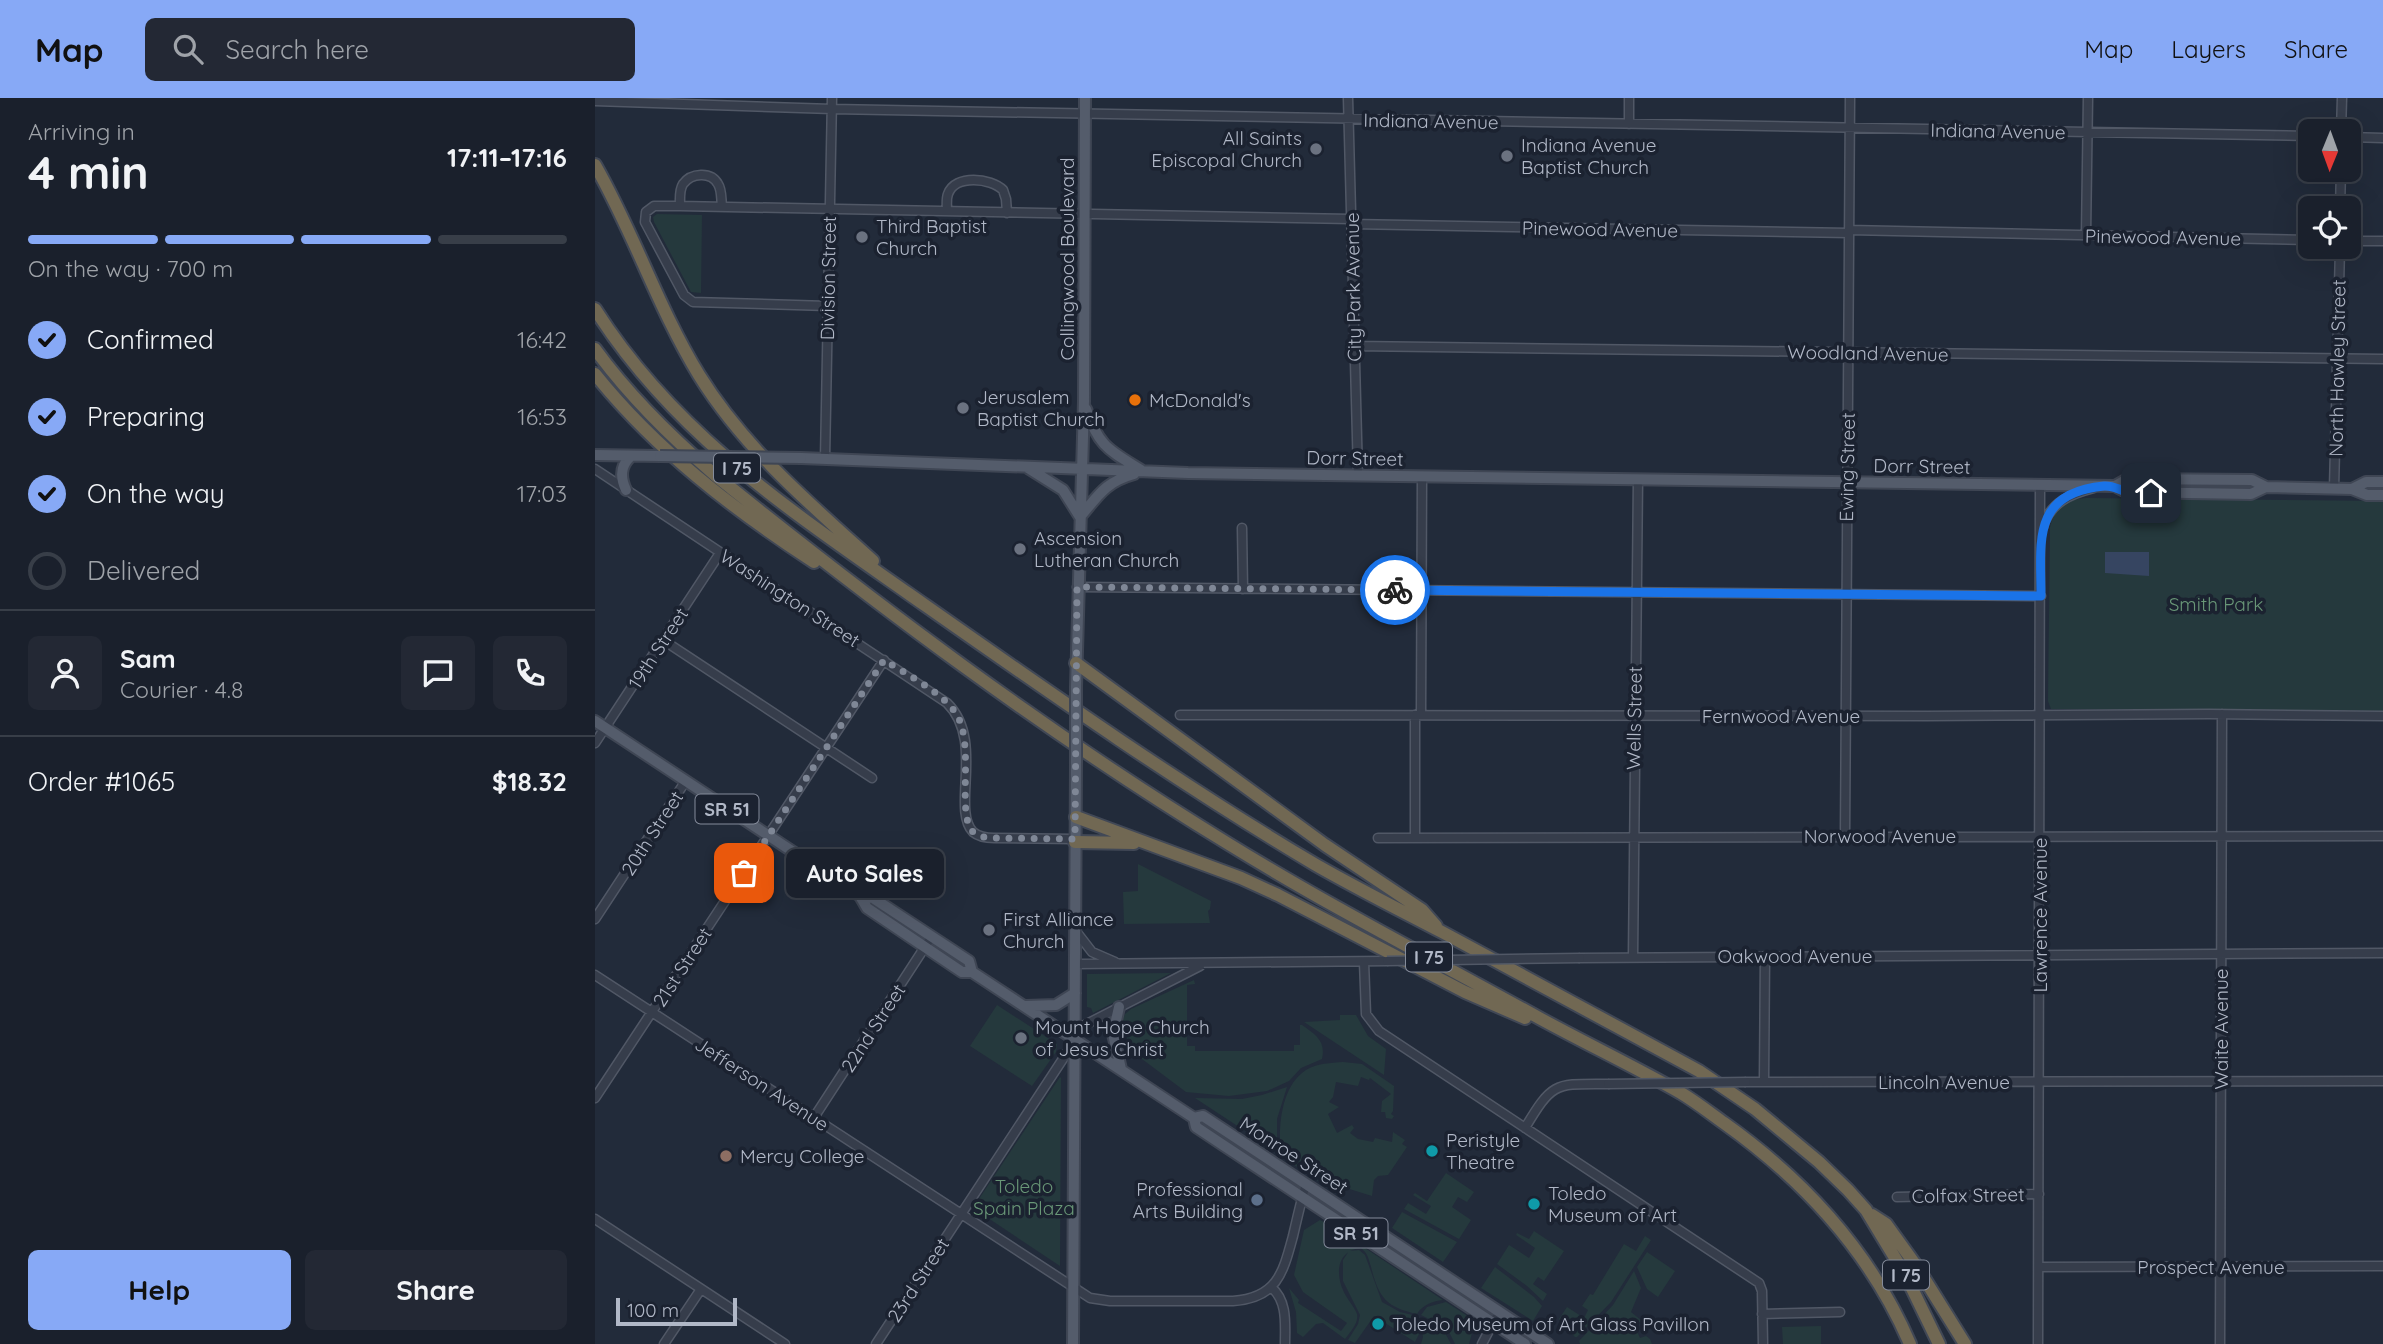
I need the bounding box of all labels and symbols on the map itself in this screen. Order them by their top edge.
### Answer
street label: Indiana Avenue [1363,108,1499,134]
street label: Indiana Avenue [1930,118,2066,144]
north arrow [2298,119,2361,182]
place label: All Saints Episcopal Church [1151,126,1302,172]
place label: Indiana Avenue Baptist Church [1521,133,1657,179]
marker: All Saints Episcopal Church [1308,141,1324,157]
marker: Indiana Avenue Baptist Church [1499,148,1515,164]
street label: Collingwood Boulevard [1055,158,1079,360]
street label: City Park Avenue [1340,212,1366,362]
place label: Third Baptist Church [876,214,987,260]
street label: Division Street [815,216,841,340]
street label: Pinewood Avenue [1522,216,1678,242]
street label: Pinewood Avenue [2085,224,2241,250]
marker: Third Baptist Church [854,229,870,245]
street label: North Hawley Street [2323,279,2351,457]
street label: Woodland Avenue [1787,340,1949,366]
place label: Jerusalem Baptist Church [977,385,1105,431]
place label: McDonald's [1149,388,1251,412]
marker: McDonald's [1127,392,1143,408]
marker: Jerusalem Baptist Church [955,400,971,416]
street label: Ewing Street [1834,412,1860,522]
street label: Dorr Street [1306,445,1404,471]
street label: Dorr Street [1873,453,1971,479]
road number: I 75 [714,454,760,482]
pin [2121,463,2181,523]
place label: Ascension Lutheran Church [1034,526,1179,572]
marker: Ascension Lutheran Church [1012,541,1028,557]
street label: Washington Street [715,544,865,652]
courier [1360,555,1430,625]
park label: Smith Park [2169,592,2263,616]
street label: 19th Street [623,603,693,693]
street label: Wells Street [1621,666,1647,770]
street label: Fernwood Avenue [1702,704,1860,728]
street label: 20th Street [616,786,688,880]
road number: SR 51 [695,794,759,824]
street label: Norwood Avenue [1804,824,1956,848]
street label: Lawrence Avenue [2028,837,2052,993]
pin [714,843,774,903]
callout: Auto Sales [786,848,943,898]
place label: First Alliance Church [1003,907,1114,953]
marker: First Alliance Church [981,922,997,938]
street label: 21st Street [647,923,717,1011]
road number: I 75 [1406,942,1452,972]
street label: Oakwood Avenue [1717,944,1873,968]
street label: Waite Avenue [2209,968,2233,1090]
street label: 22nd Street [836,979,910,1077]
place label: Mount Hope Church of Jesus Christ [1035,1015,1210,1061]
marker: Mount Hope Church of Jesus Christ [1013,1030,1029,1046]
street label: Jefferson Avenue [691,1032,833,1136]
street label: Lincoln Avenue [1878,1070,2010,1094]
street label: Monroe Street [1235,1111,1353,1199]
place label: Peristyle Theatre [1446,1128,1520,1174]
marker: Peristyle Theatre [1424,1143,1440,1159]
place label: Mercy College [740,1144,864,1168]
marker: Mercy College [718,1148,734,1164]
park label: Toledo Spain Plaza [973,1174,1075,1220]
place label: Professional Arts Building [1133,1177,1243,1223]
place label: Toledo Museum of Art [1548,1181,1677,1227]
street label: Colfax Street [1911,1182,2025,1208]
marker: Professional Arts Building [1249,1192,1265,1208]
marker: Toledo Museum of Art [1526,1196,1542,1212]
road number: SR 51 [1325,1218,1387,1248]
street label: 23rd Street [882,1233,954,1327]
street label: Prospect Avenue [2137,1255,2285,1279]
road number: I 75 [1883,1260,1929,1290]
scale bar [616,1295,737,1327]
place label: Toledo Museum of Art Glass Pavillon [1392,1312,1710,1336]
marker: Toledo Museum of Art Glass Pavillon [1370,1316,1386,1332]

